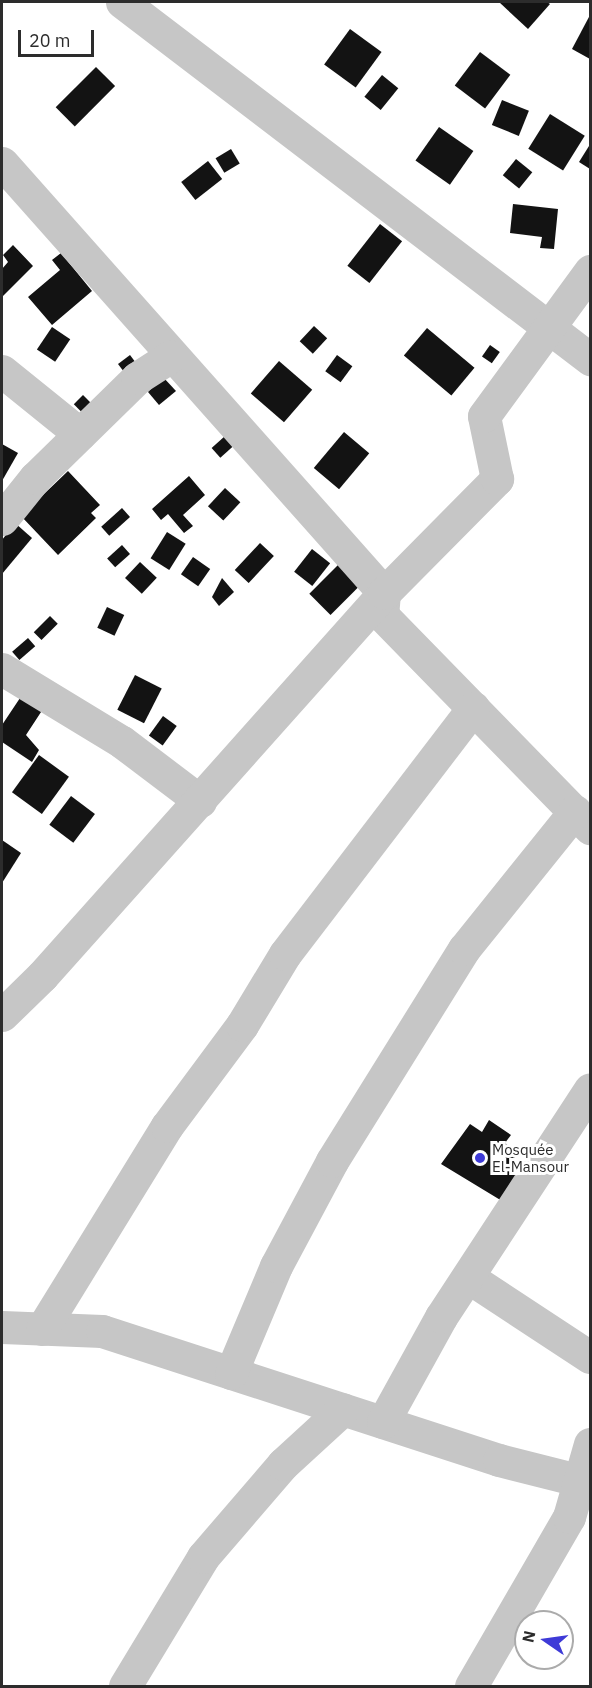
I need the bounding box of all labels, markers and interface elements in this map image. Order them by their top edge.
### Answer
scale bar [21,18,98,56]
text: 20 m [29,29,71,52]
place label: Mosquée El-Mansour [492,1140,569,1175]
marker: Mosquée El-Mansour [473,1151,487,1165]
north arrow [514,1610,574,1670]
text: N [517,1629,539,1644]

